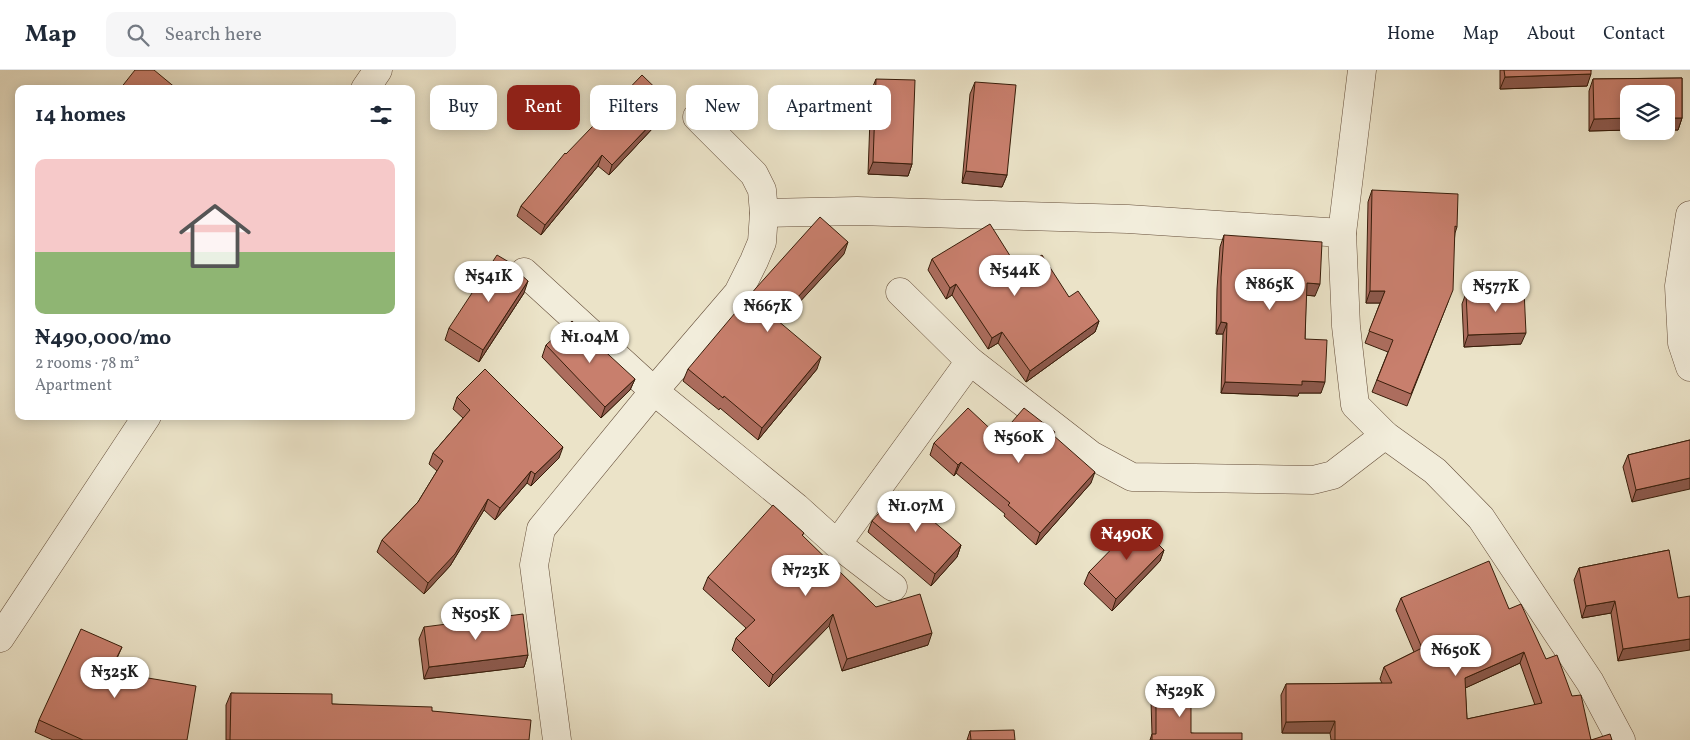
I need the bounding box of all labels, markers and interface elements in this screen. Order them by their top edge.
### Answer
search box [106,12,456,57]
text: Map [25,18,76,52]
icon: search [124,21,152,49]
text: Search here [164,22,262,48]
text: Home [1387,22,1435,47]
text: Map [1463,22,1499,47]
text: About [1527,22,1575,47]
text: Contact [1603,22,1665,47]
chip: Buy [430,85,497,130]
chip: Rent [507,85,580,130]
chip: Filters [590,85,676,130]
chip: New [686,85,758,130]
chip: Apartment [768,85,891,130]
map controls [1620,85,1675,140]
button: layers [1620,85,1675,140]
text: 14 homes [35,101,126,130]
icon: filters [367,101,395,129]
icon: home [170,191,260,281]
pin: ₦544K [980,254,1050,297]
pin: ₦541K [454,260,524,303]
text: ₦544K [990,260,1040,282]
text: ₦541K [465,266,513,288]
pin: ₦865K [1235,268,1305,311]
pin: ₦577K [1461,270,1531,313]
text: ₦865K [1246,274,1294,296]
text: ₦577K [1473,276,1519,298]
pin: ₦667K [733,290,803,333]
text: ₦667K [744,296,792,318]
pin: ₦1.04M [549,322,631,364]
text: ₦490,000/mo [35,324,171,353]
text: ₦1.04M [561,327,619,349]
text: 2 rooms · 78 m² [35,353,140,375]
text: Apartment [35,375,112,397]
pin: ₦560K [984,422,1054,464]
text: ₦560K [994,427,1044,449]
pin: ₦1.07M [875,490,957,533]
text: ₦1.07M [888,496,944,518]
pin: ₦490K [1092,518,1162,561]
text: ₦490K [1101,524,1153,546]
pin: ₦723K [771,554,841,597]
text: ₦723K [783,560,829,582]
pin: ₦505K [441,598,511,641]
text: ₦505K [452,604,500,626]
pin: ₦650K [1421,634,1491,677]
text: ₦650K [1431,640,1481,662]
pin: ₦325K [80,656,150,699]
text: ₦325K [91,662,139,684]
pin: ₦529K [1145,676,1215,718]
text: ₦529K [1156,681,1204,703]

